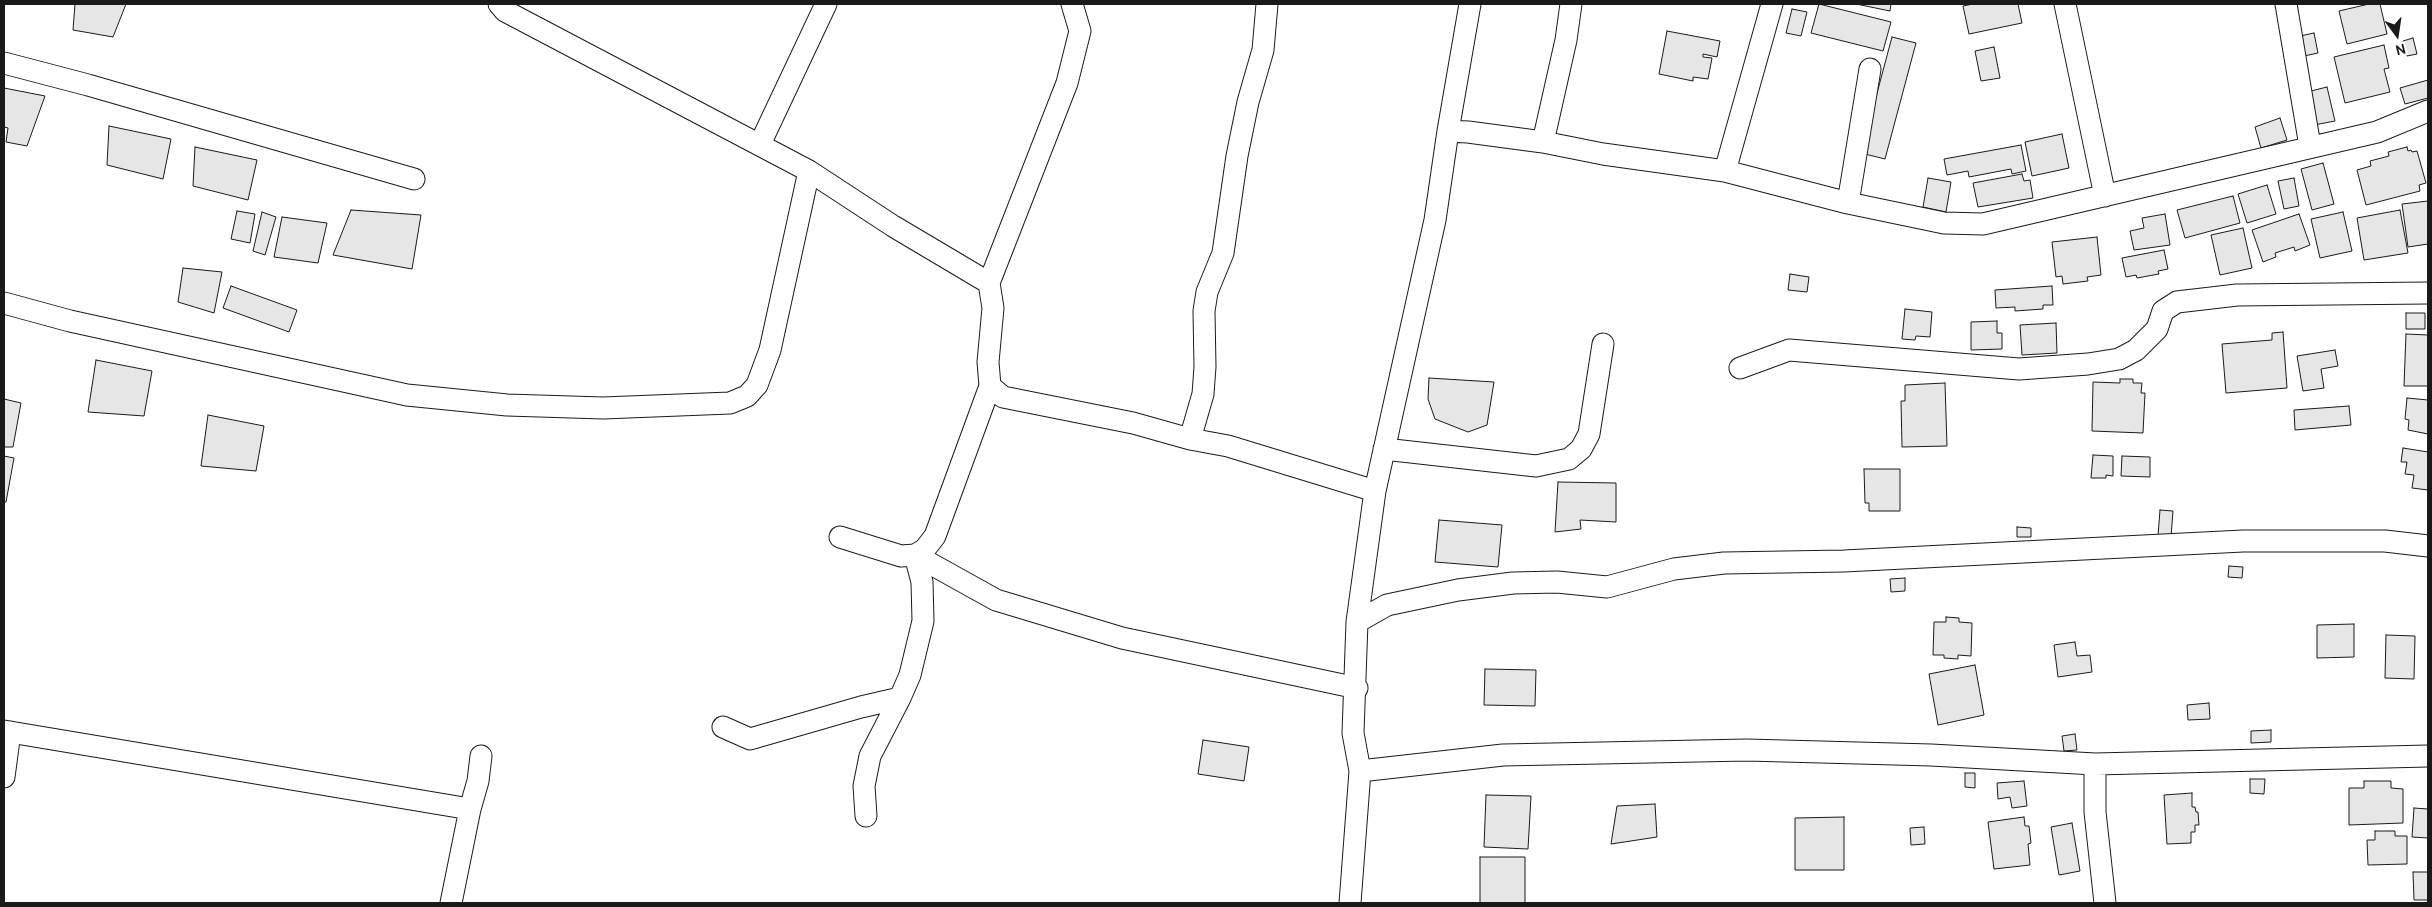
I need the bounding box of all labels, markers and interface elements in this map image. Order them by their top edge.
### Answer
north arrow [2372,10,2422,60]
text: N [2394,40,2408,59]

